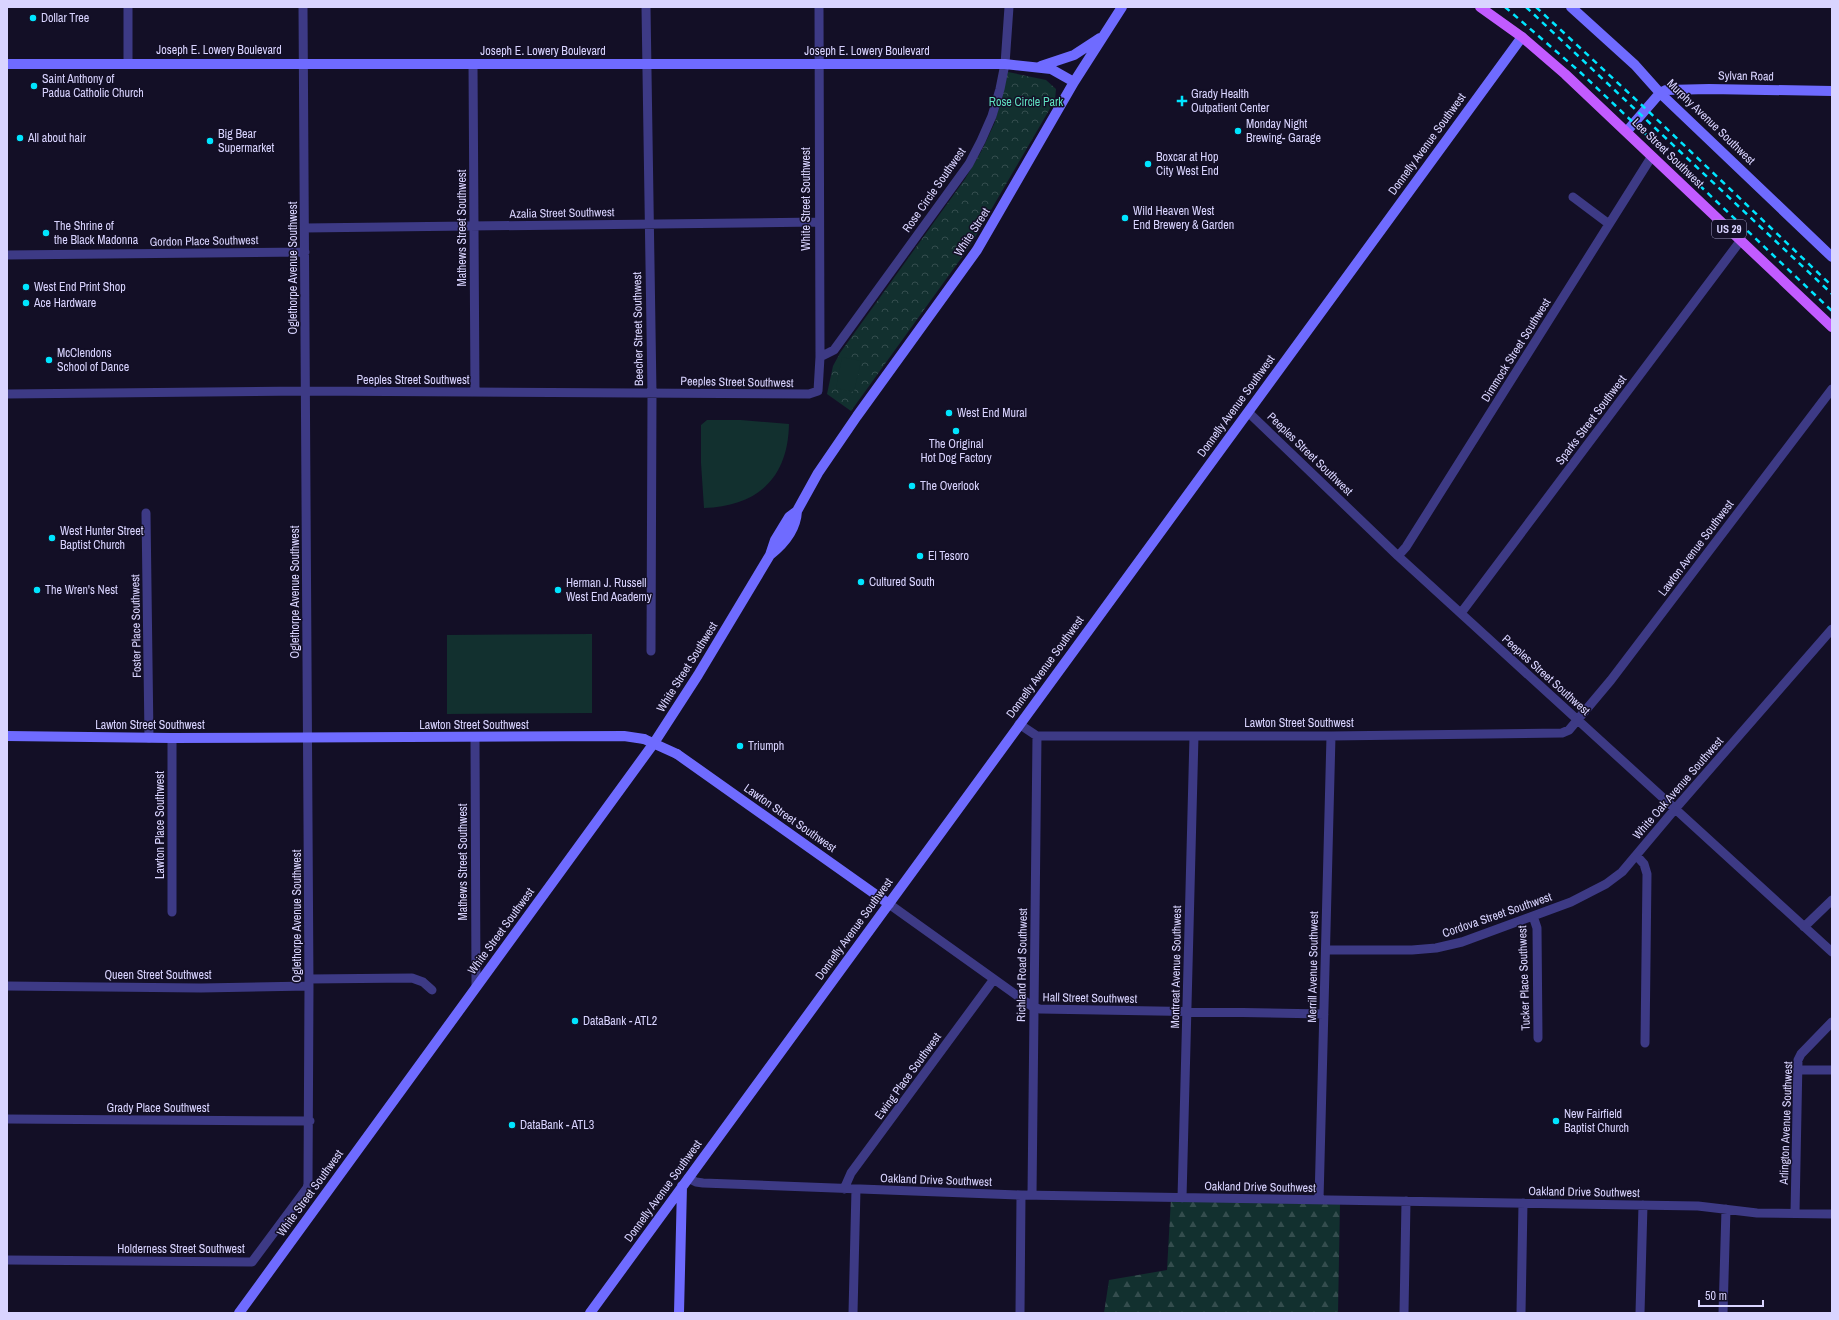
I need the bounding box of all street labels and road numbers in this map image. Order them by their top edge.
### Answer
street label: Joseph E. Lowery Boulevard [156,42,282,58]
street label: Joseph E. Lowery Boulevard [480,43,606,59]
street label: Joseph E. Lowery Boulevard [804,43,930,59]
street label: Sylvan Road [1718,68,1774,84]
street label: Murphy Avenue Southwest [1663,76,1759,169]
street label: Donnelly Avenue Southwest [1385,90,1470,198]
street label: Lee Street Southwest [1629,115,1708,192]
street label: Rose Circle Southwest [899,144,969,236]
street label: White Street Southwest [798,147,814,251]
street label: Mathews Street Southwest [454,169,470,287]
street label: Oglethorpe Avenue Southwest [285,201,301,334]
street label: Azalia Street Southwest [508,204,615,222]
street label: White Street [950,204,994,259]
road number: US 29 [1712,220,1746,238]
street label: Gordon Place Southwest [149,232,259,250]
street label: Beecher Street Southwest [629,271,647,386]
street label: Dimmock Street Southwest [1478,295,1555,405]
street label: Donnelly Avenue Southwest [1194,352,1279,460]
street label: Peeples Street Southwest [356,372,470,388]
street label: Sparks Street Southwest [1552,372,1630,468]
street label: Peeples Street Southwest [680,373,794,391]
street label: Peeples Street Southwest [1264,409,1356,499]
street label: Lawton Avenue Southwest [1655,497,1737,599]
street label: Oglethorpe Avenue Southwest [287,525,303,658]
street label: Foster Place Southwest [127,574,145,678]
street label: Donnelly Avenue Southwest [1003,613,1088,721]
street label: White Street Southwest [653,619,721,715]
street label: Peeples Street Southwest [1499,631,1594,719]
street label: Lawton Street Southwest [1244,715,1354,731]
street label: Lawton Street Southwest [95,717,205,733]
street label: Lawton Street Southwest [419,717,529,733]
street label: White Oak Avenue Southwest [1629,733,1727,843]
street label: Lawton Place Southwest [152,771,168,879]
street label: Lawton Street Southwest [741,780,840,856]
street label: Mathews Street Southwest [455,803,471,921]
street label: Oglethorpe Avenue Southwest [289,849,305,982]
street label: Donnelly Avenue Southwest [812,875,897,983]
street label: White Street Southwest [464,884,538,978]
street label: Cordova Street Southwest [1440,889,1554,941]
street label: Montreat Avenue Southwest [1167,905,1185,1029]
street label: Richland Road Southwest [1013,908,1031,1022]
street label: Merrill Avenue Southwest [1304,911,1322,1023]
street label: Tucker Place Southwest [1514,925,1534,1031]
street label: Queen Street Southwest [104,967,212,983]
street label: Hall Street Southwest [1043,989,1138,1007]
street label: Ewing Place Southwest [871,1029,945,1123]
street label: Arlington Avenue Southwest [1776,1061,1796,1186]
street label: Grady Place Southwest [107,1100,210,1116]
street label: Donnelly Avenue Southwest [621,1137,706,1245]
street label: White Street Southwest [273,1146,347,1240]
street label: Oakland Drive Southwest [880,1170,992,1190]
street label: Oakland Drive Southwest [1204,1178,1316,1196]
street label: Oakland Drive Southwest [1528,1183,1640,1201]
street label: Holderness Street Southwest [117,1241,245,1257]

